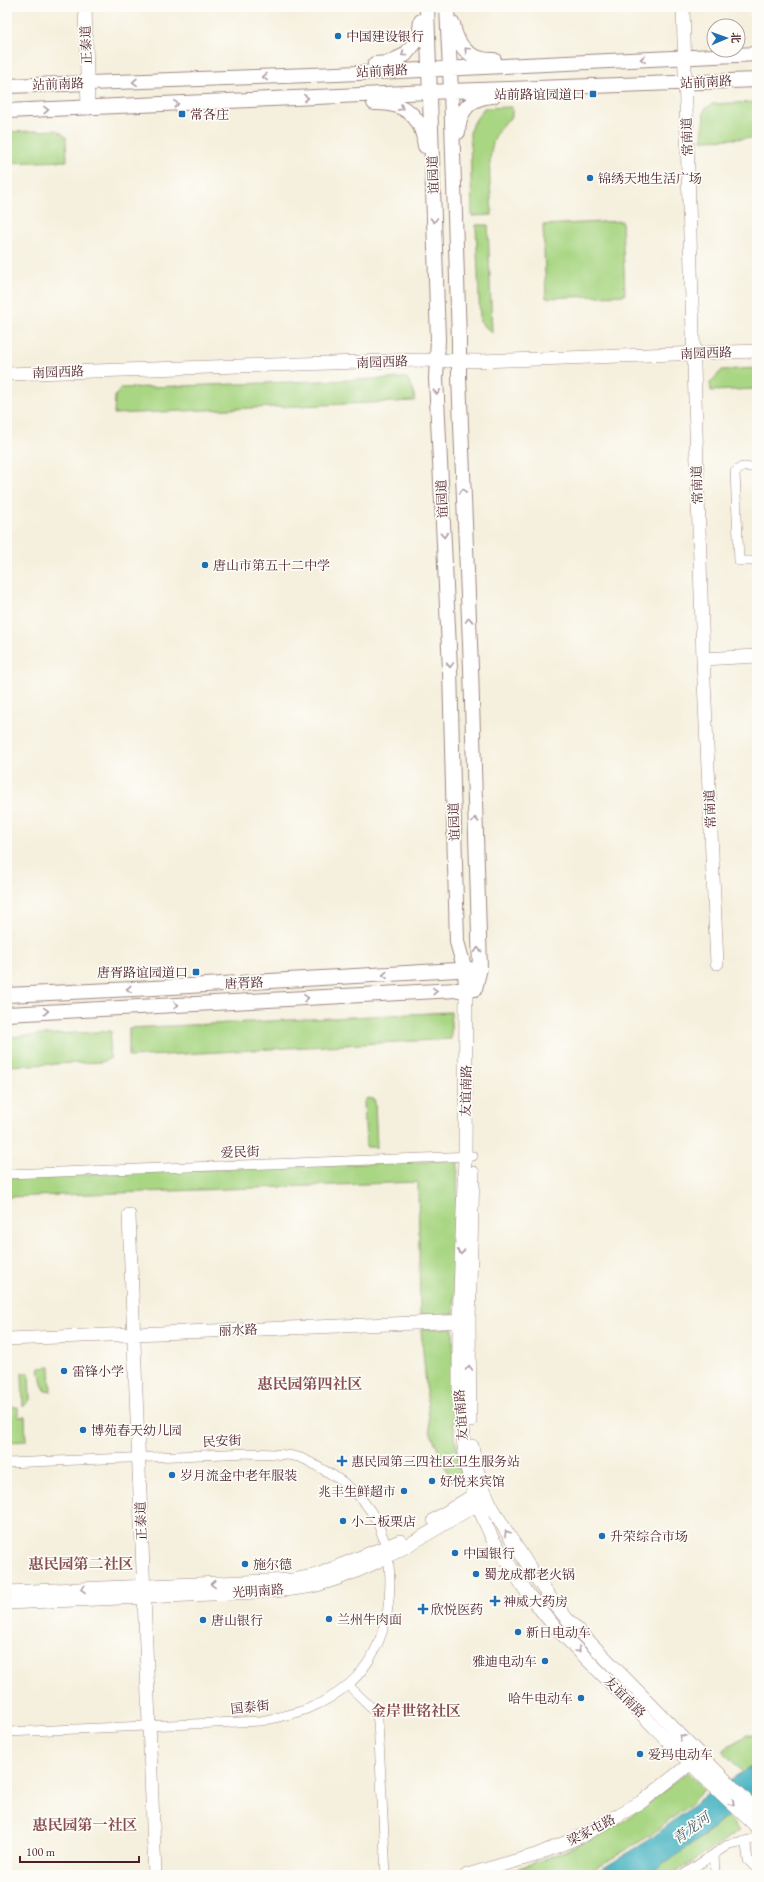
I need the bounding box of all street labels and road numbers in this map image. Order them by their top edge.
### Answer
street label: 正泰道 [77,25,95,65]
street label: 站前南路 [356,61,408,81]
street label: 站前南路 [680,72,732,92]
street label: 站前南路 [32,75,84,93]
street label: 常南道 [678,117,696,157]
street label: 谊园道 [424,155,442,195]
street label: 南园西路 [680,344,732,362]
street label: 南园西路 [356,353,408,371]
street label: 南园西路 [32,363,84,381]
street label: 常南道 [688,465,706,505]
street label: 谊园道 [432,479,452,519]
street label: 常南道 [700,789,720,829]
street label: 谊园道 [445,802,463,842]
street label: 唐胥路 [224,973,264,993]
street label: 友谊南路 [457,1065,475,1117]
street label: 爱民街 [220,1143,260,1161]
street label: 丽水路 [218,1321,258,1339]
street label: 友谊南路 [451,1388,471,1442]
street label: 民安街 [202,1431,242,1451]
street label: 正泰道 [132,1501,150,1541]
street label: 光明南路 [231,1581,285,1601]
street label: 友谊南路 [601,1673,649,1721]
street label: 国泰街 [230,1697,270,1717]
street label: 梁家屯路 [564,1811,618,1849]

